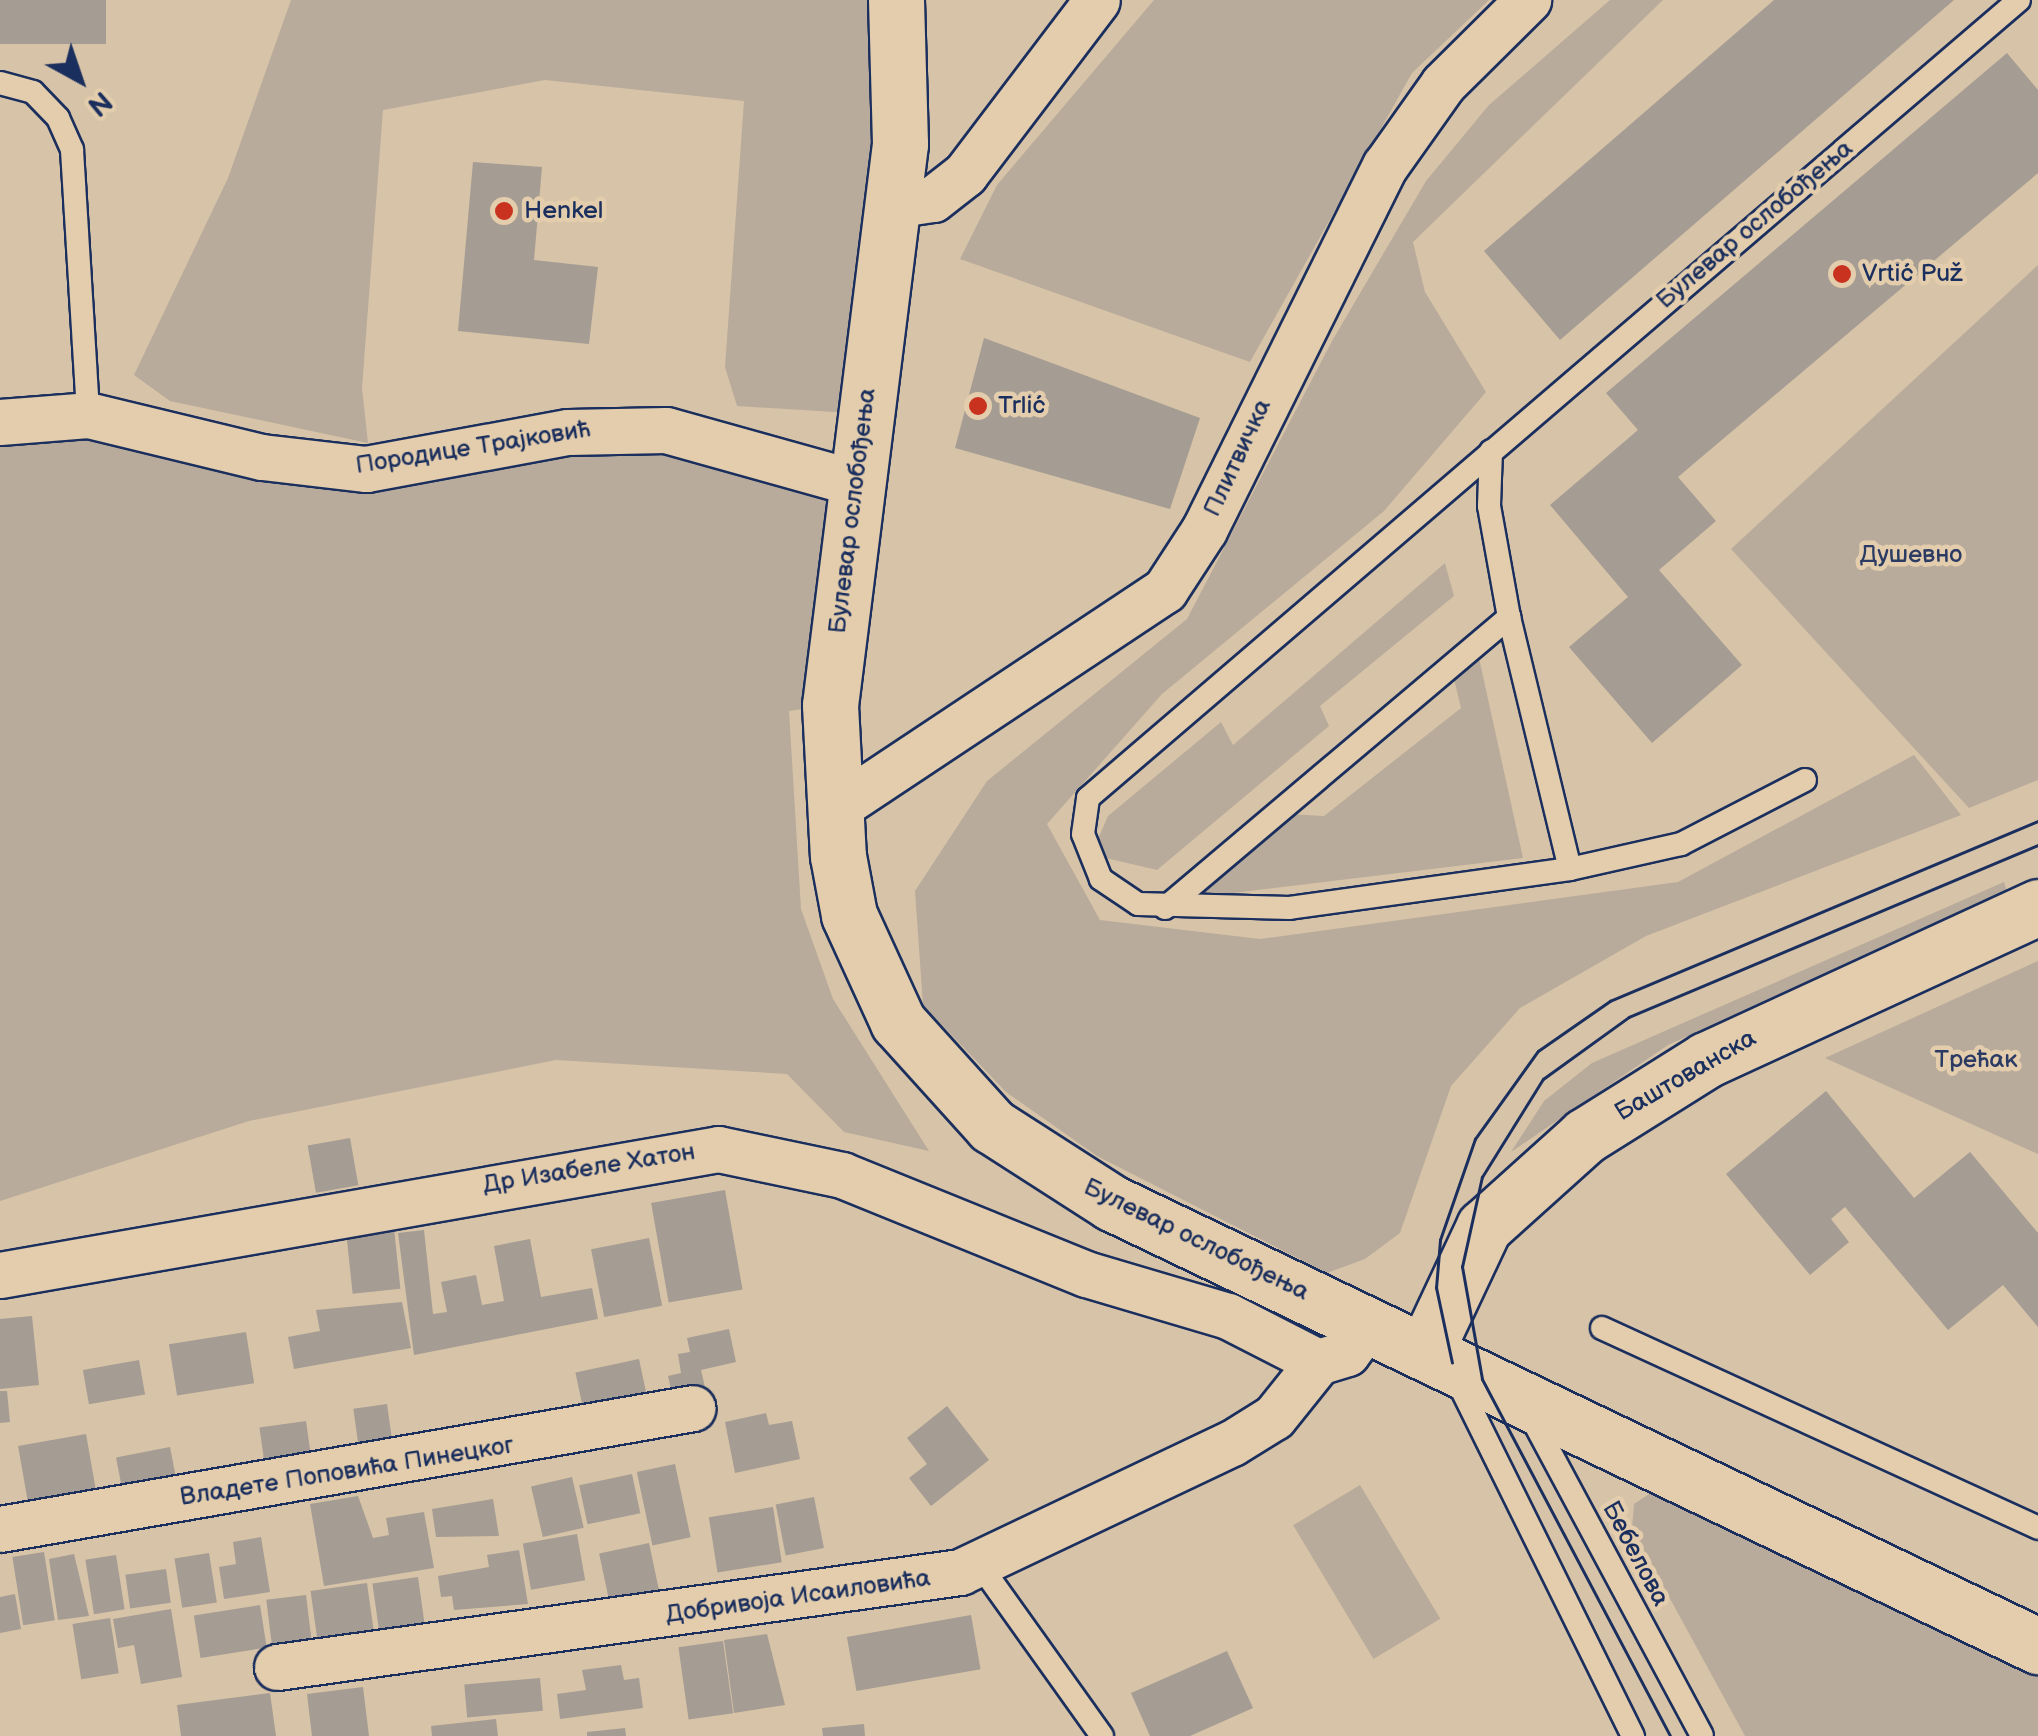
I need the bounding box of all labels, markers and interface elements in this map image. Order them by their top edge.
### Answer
north arrow [30,30,130,130]
text: N [81,84,118,123]
street label: Булевар ослобођења [1651,134,1859,316]
place label: Henkel [524,196,603,226]
marker: Henkel [493,200,515,222]
place label: Vrtić Puž [1862,259,1963,289]
marker: Vrtić Puž [1831,263,1853,285]
street label: Булевар ослобођења [823,387,883,635]
place label: Trlić [998,391,1046,421]
marker: Trlić [967,395,989,417]
street label: Плитвичка [1198,395,1278,521]
street label: Породице Трајковић [353,415,593,481]
park label: Душевно [1860,540,1962,570]
street label: Баштованска [1610,1024,1762,1128]
park label: Трећак [1934,1045,2018,1075]
street label: Др Изабеле Хатон [481,1137,697,1201]
street label: Булевар ослобођења [1078,1172,1314,1308]
street label: Владете Поповића Пинецког [178,1431,516,1513]
street label: Бебелова [1595,1497,1675,1611]
street label: Добривоја Исаиловића [664,1564,932,1630]

